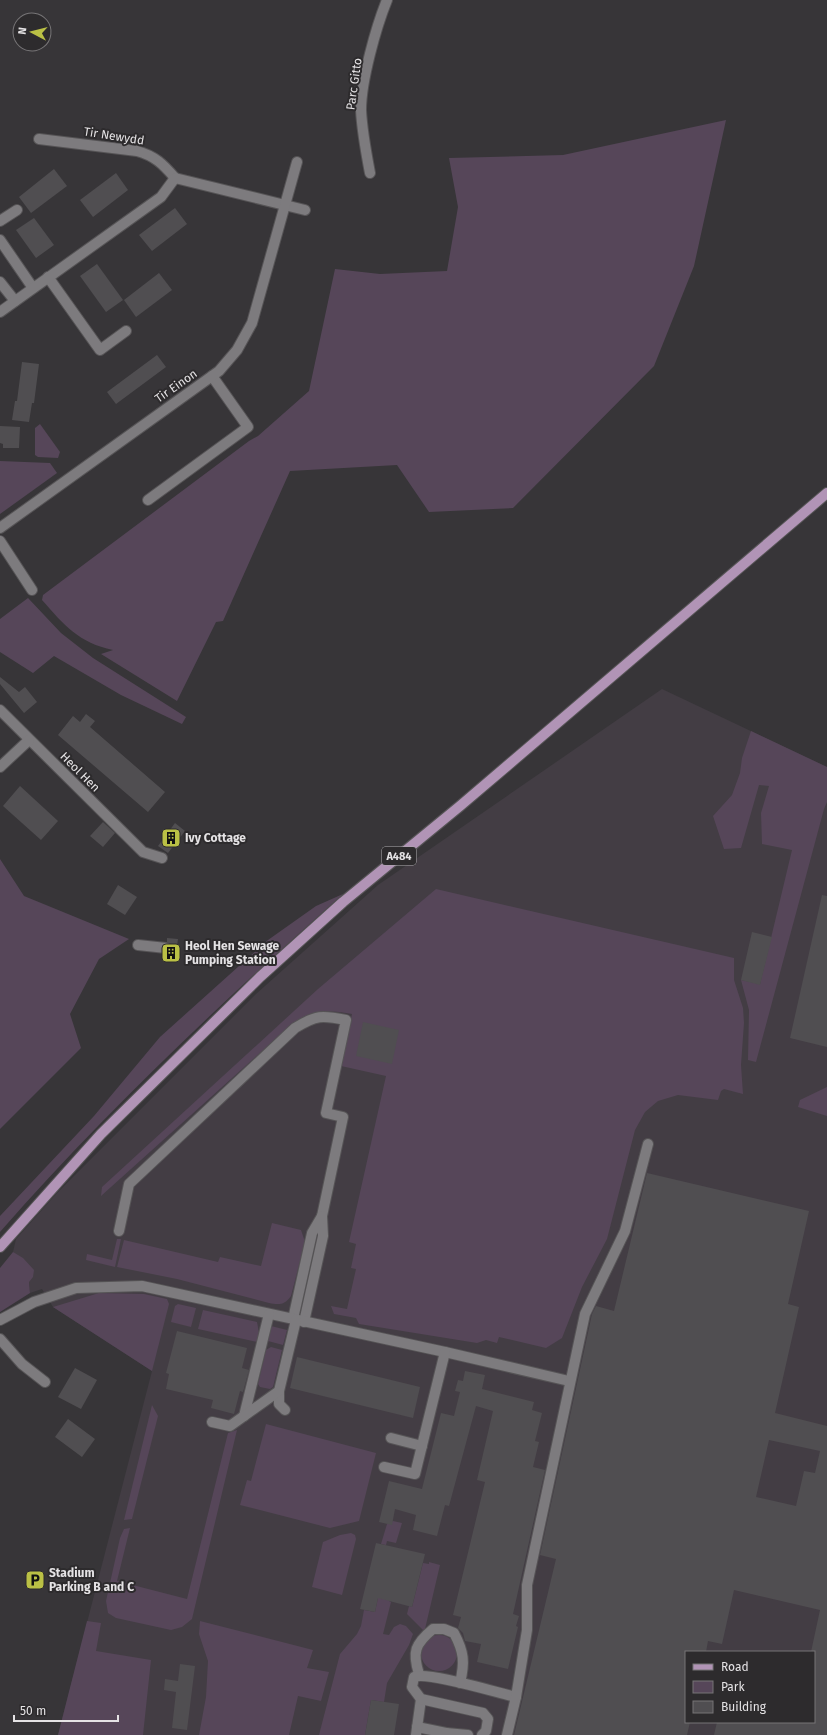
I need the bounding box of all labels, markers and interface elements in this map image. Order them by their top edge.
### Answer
north arrow [12,12,52,52]
text: N [16,26,29,35]
street label: Parc Gitto [343,57,365,111]
street label: Tir Newydd [83,124,145,148]
street label: Tir Einon [152,366,200,406]
street label: Heol Hen [57,749,103,795]
building icon: Ivy Cottage [160,827,182,849]
place label: Ivy Cottage [185,831,246,845]
road number: A484 [382,847,416,865]
place label: Heol Hen Sewage Pumping Station [185,939,280,967]
building icon: Heol Hen Sewage Pumping Station [160,942,182,964]
place label: Stadium Parking B and C [49,1566,134,1594]
parking icon: Stadium Parking B and C [24,1569,46,1591]
legend [685,1651,815,1723]
text: Road [721,1660,749,1674]
text: Park [721,1680,745,1694]
scale bar [14,1697,118,1723]
text: Building [721,1700,767,1714]
text: 50 m [20,1704,46,1718]

